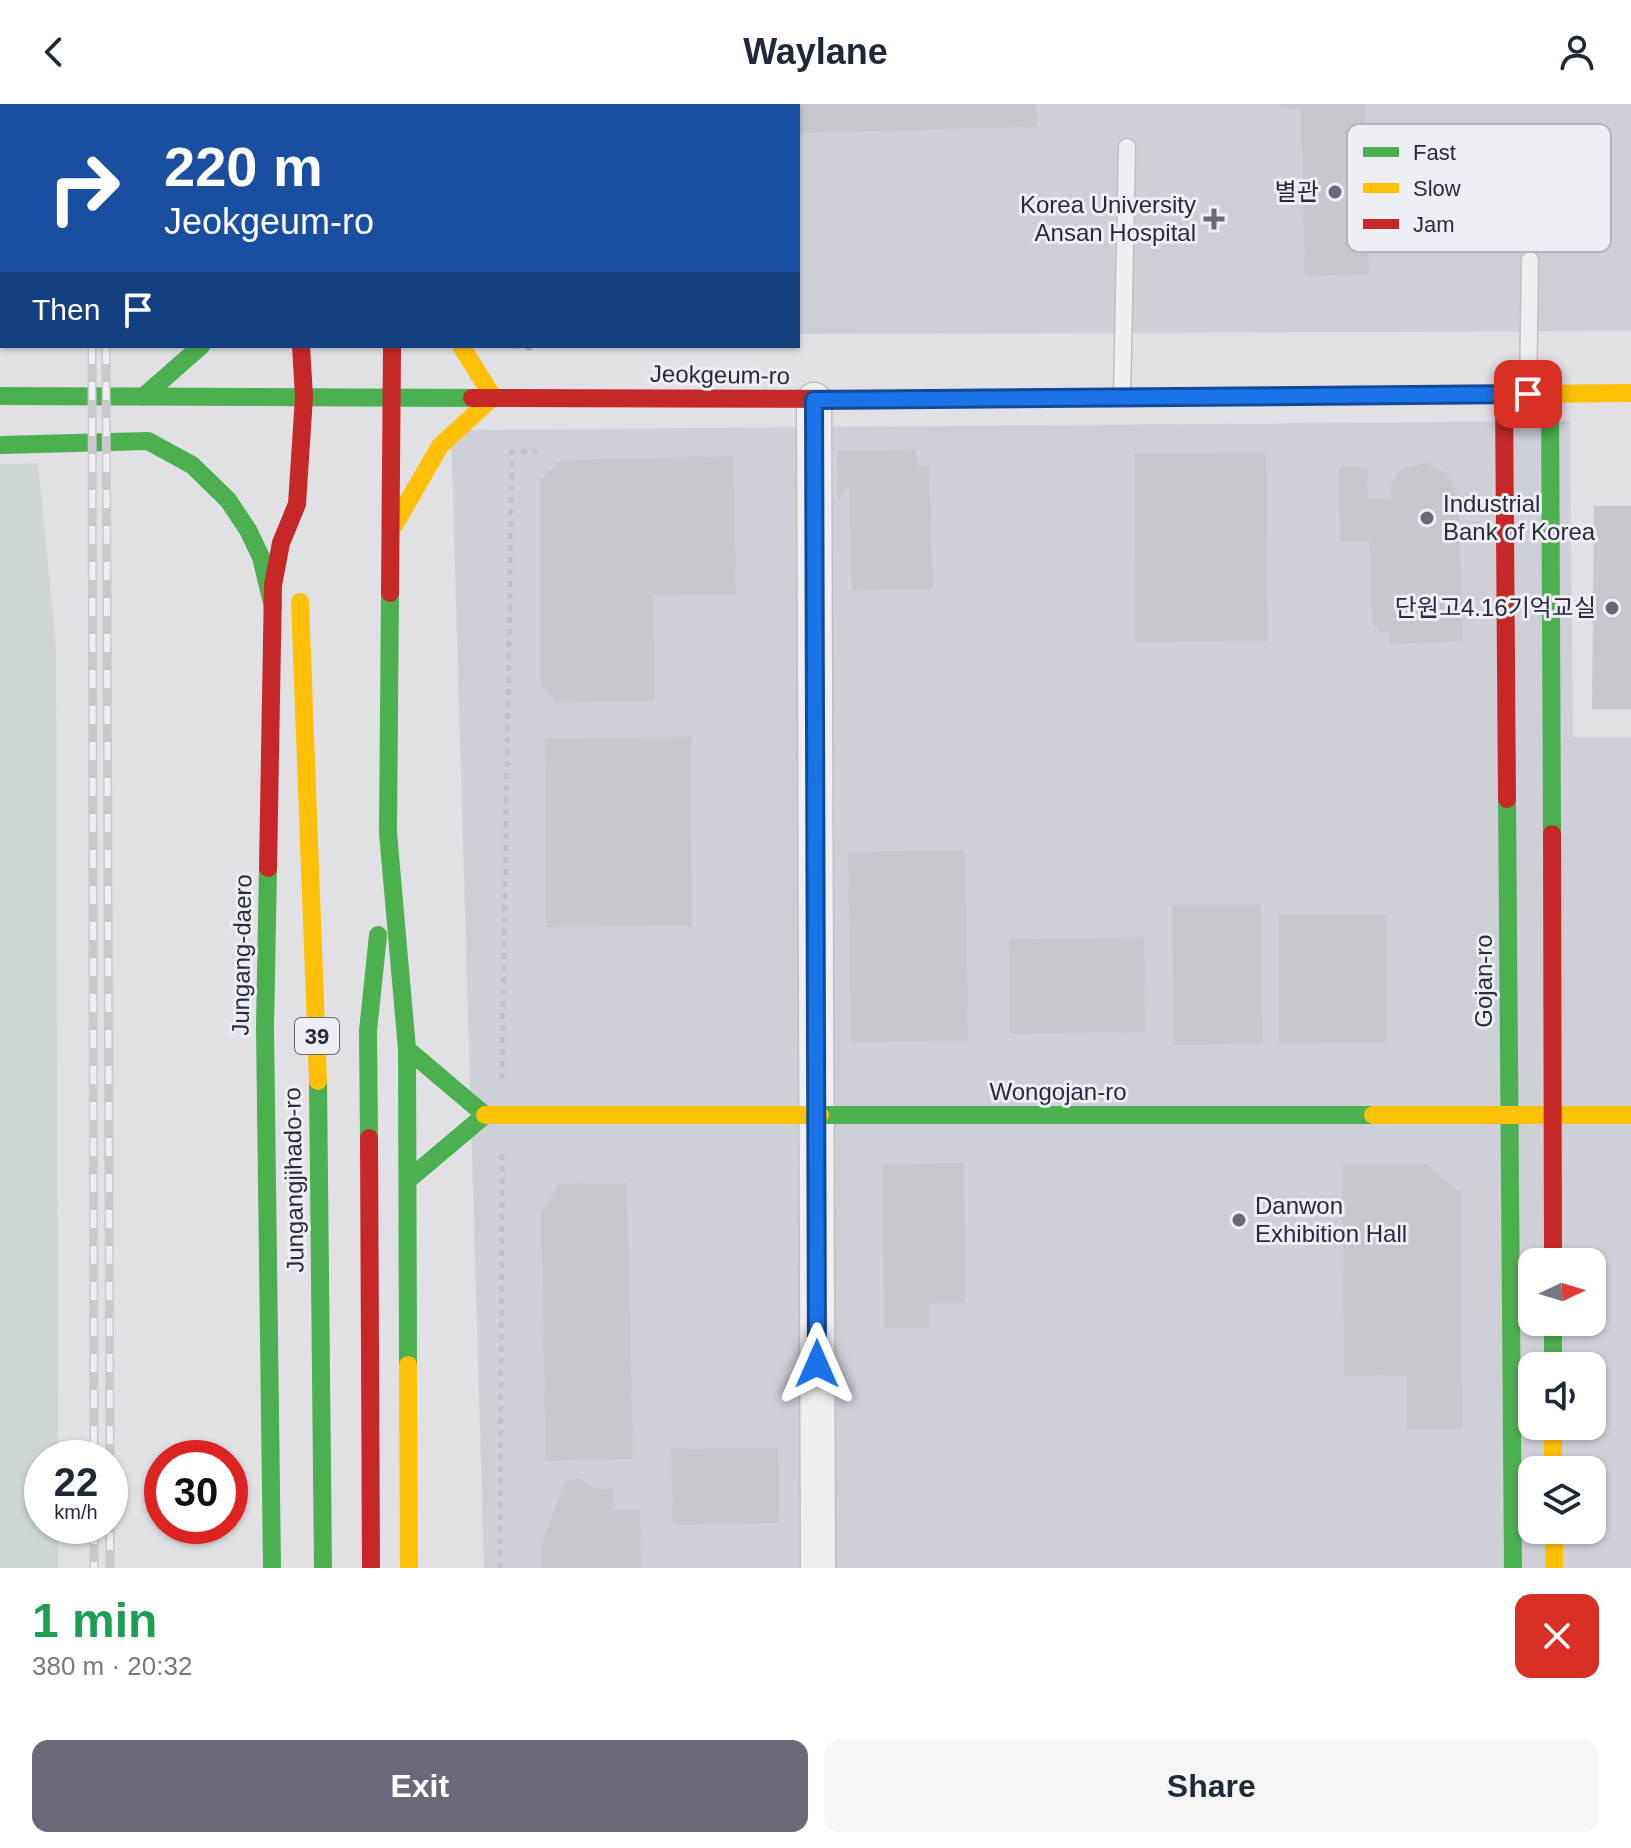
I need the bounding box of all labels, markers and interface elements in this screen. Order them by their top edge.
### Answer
icon: back [32,30,76,74]
icon: person [1555,30,1599,74]
text: Waylane [743,31,888,72]
legend [1347,124,1611,252]
text: 220 m [164,135,323,198]
icon: right [32,136,136,240]
text: Fast [1413,140,1456,165]
text: Slow [1413,176,1461,201]
place label: 별관 [1275,178,1319,205]
marker: 별관 [1326,183,1344,201]
place label: Korea University Ansan Hospital [1020,191,1196,246]
text: Jeokgeum-ro [164,201,374,242]
marker: Korea University Ansan Hospital [1203,208,1225,230]
text: Jam [1413,212,1455,237]
icon: arrive [116,288,160,332]
text: Then [32,293,100,326]
street label: Jeokgeum-ro [650,360,790,389]
pin [1494,360,1562,428]
icon: arrive [1506,372,1550,416]
place label: Industrial Bank of Korea [1443,490,1596,545]
marker: Industrial Bank of Korea [1418,509,1436,527]
place label: 단원고4.16기억교실 [1395,594,1596,621]
marker: 단원고4.16기억교실 [1603,599,1621,617]
street label: Jungang-daero [227,874,256,1036]
street label: Gojan-ro [1470,934,1497,1028]
road number: 39 [295,1018,339,1054]
street label: Wongojan-ro [990,1078,1126,1105]
street label: Jungangjihado-ro [278,1087,309,1273]
place label: Danwon Exhibition Hall [1255,1192,1407,1247]
marker: Danwon Exhibition Hall [1230,1211,1248,1229]
north arrow [1518,1248,1606,1336]
map controls [1518,1248,1606,1544]
position arrow [775,1322,859,1406]
button: sound [1518,1352,1606,1440]
speed limit sign: 30 [144,1440,248,1544]
button: layers [1518,1456,1606,1544]
text: 22 [54,1460,98,1504]
text: km/h [54,1501,98,1523]
text: 1 min [32,1594,157,1647]
button: close [1515,1594,1599,1678]
text: 380 m · 20:32 [32,1651,192,1681]
button: Exit [32,1740,808,1832]
button: Share [824,1740,1599,1832]

